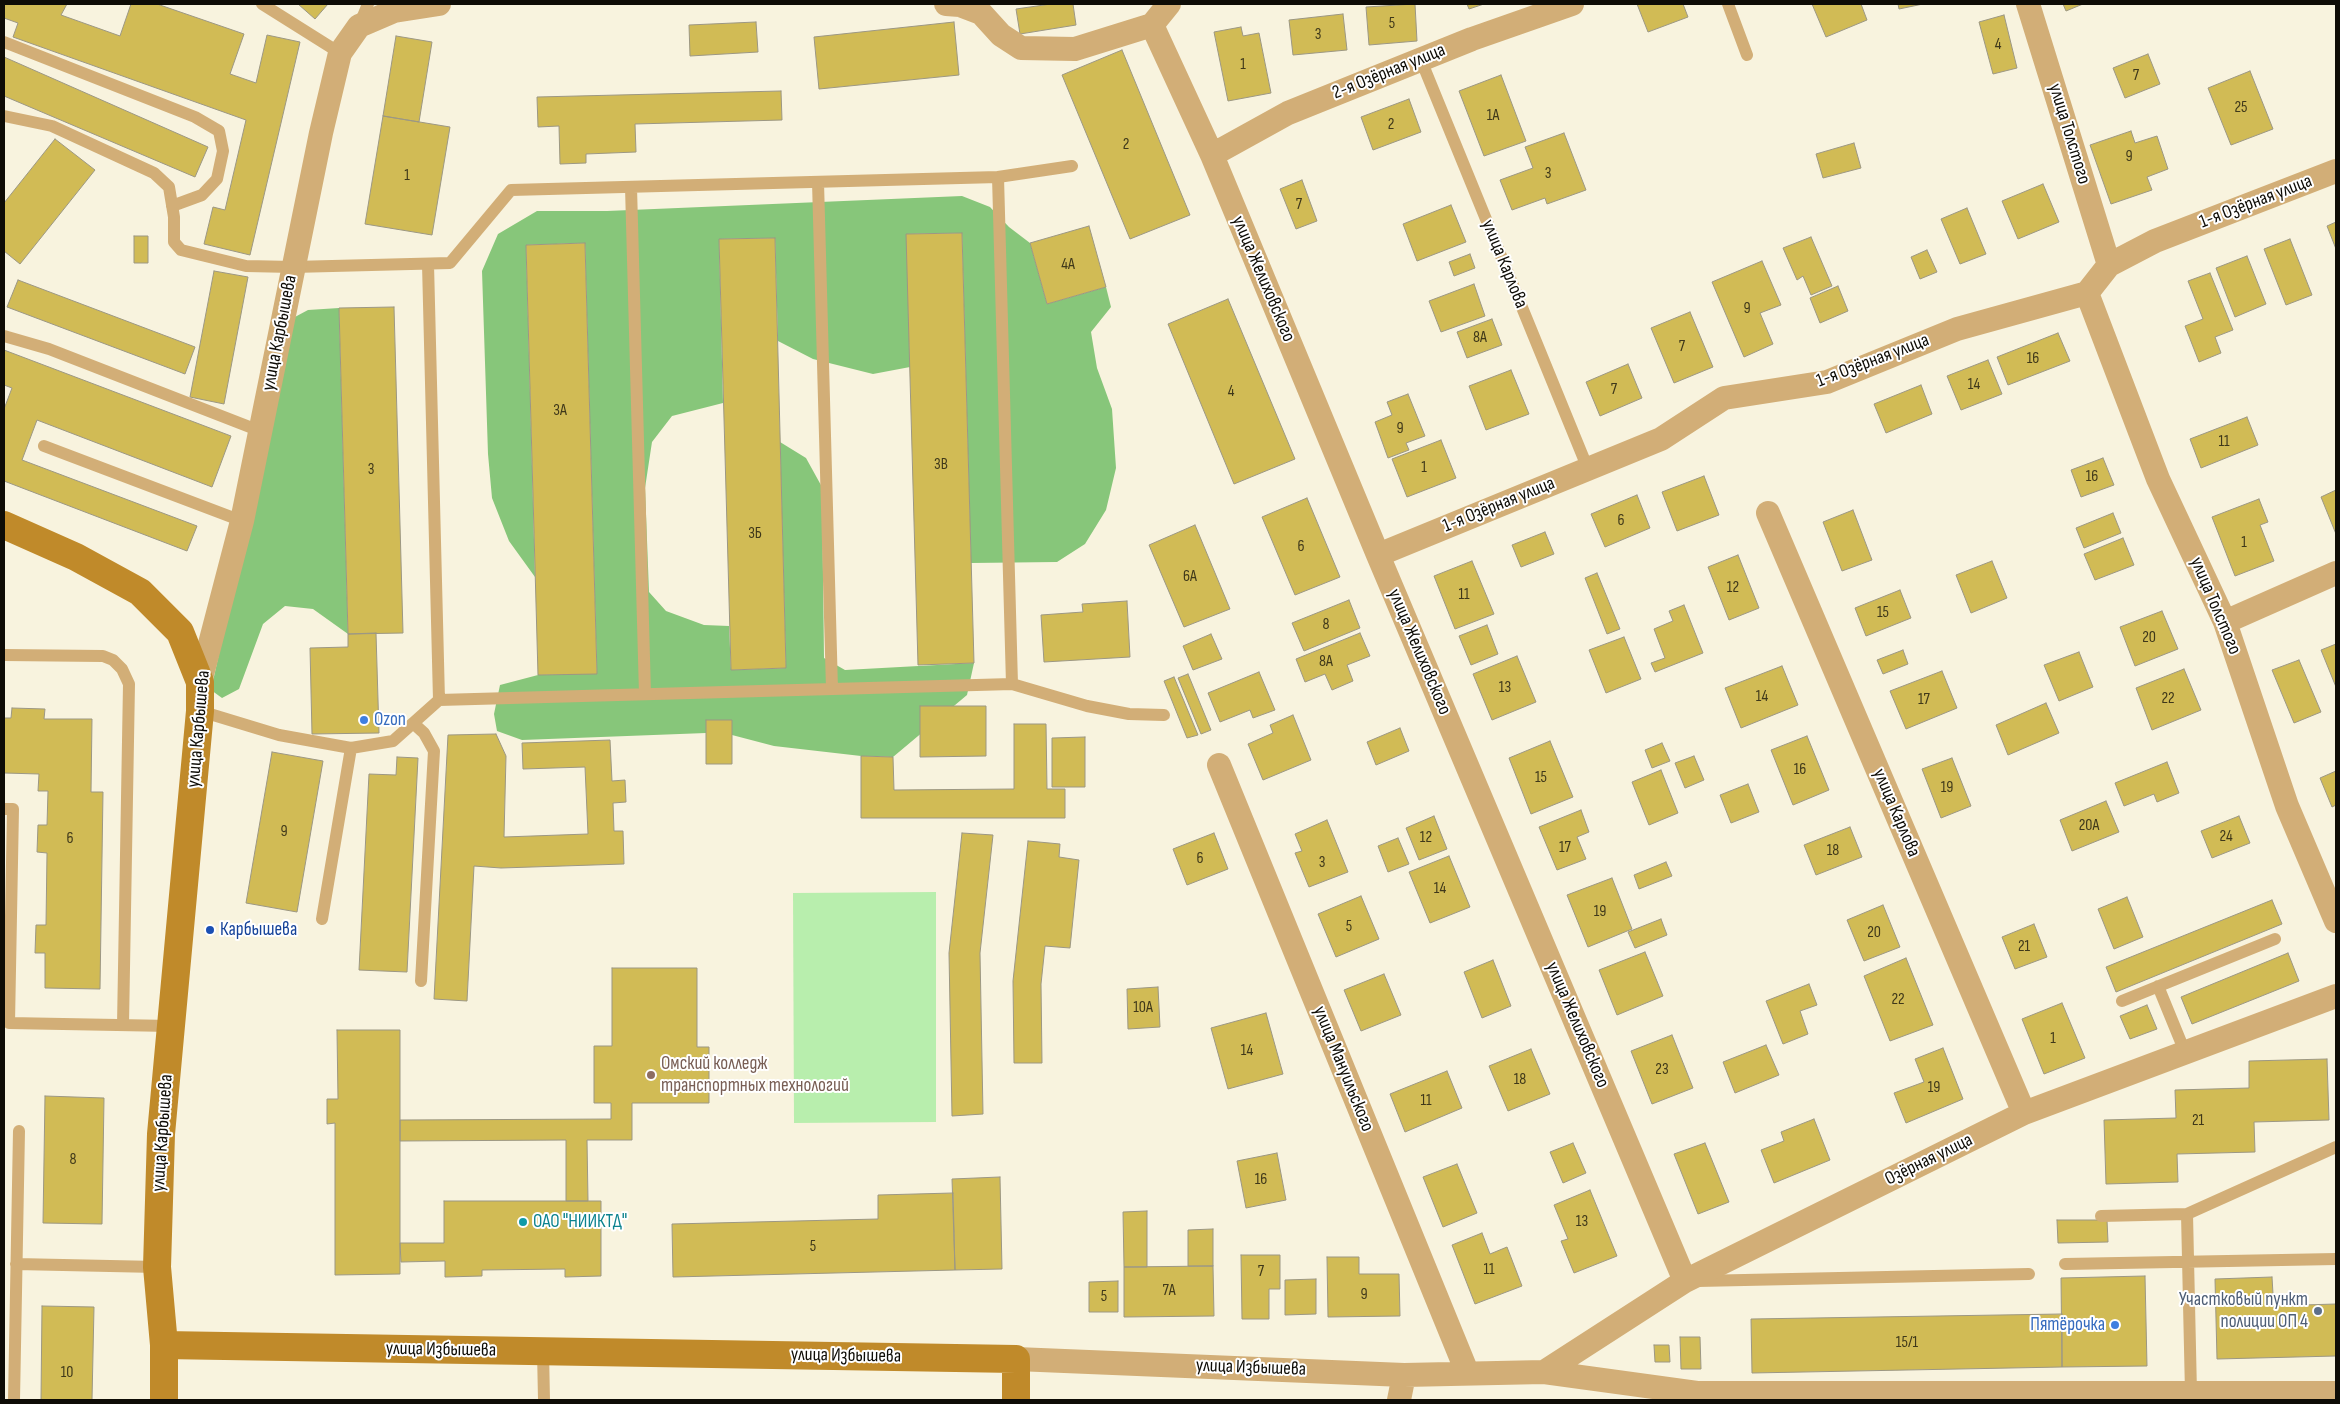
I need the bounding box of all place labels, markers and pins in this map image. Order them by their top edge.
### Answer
place label: Ozon [374,709,406,731]
marker: Ozon [358,714,370,726]
place label: Карбышева [220,919,297,941]
marker: Карбышева [204,924,216,936]
place label: Омский колледж транспортных технологий [661,1053,849,1097]
marker: Омский колледж транспортных технологий [645,1069,657,1081]
place label: ОАО "НИИКТД" [533,1211,627,1233]
marker: ОАО "НИИКТД" [517,1216,529,1228]
place label: Участковый пункт полиции ОП 4 [2179,1289,2308,1333]
marker: Участковый пункт полиции ОП 4 [2312,1305,2324,1317]
place label: Пятёрочка [2030,1314,2105,1336]
marker: Пятёрочка [2109,1319,2121,1331]

